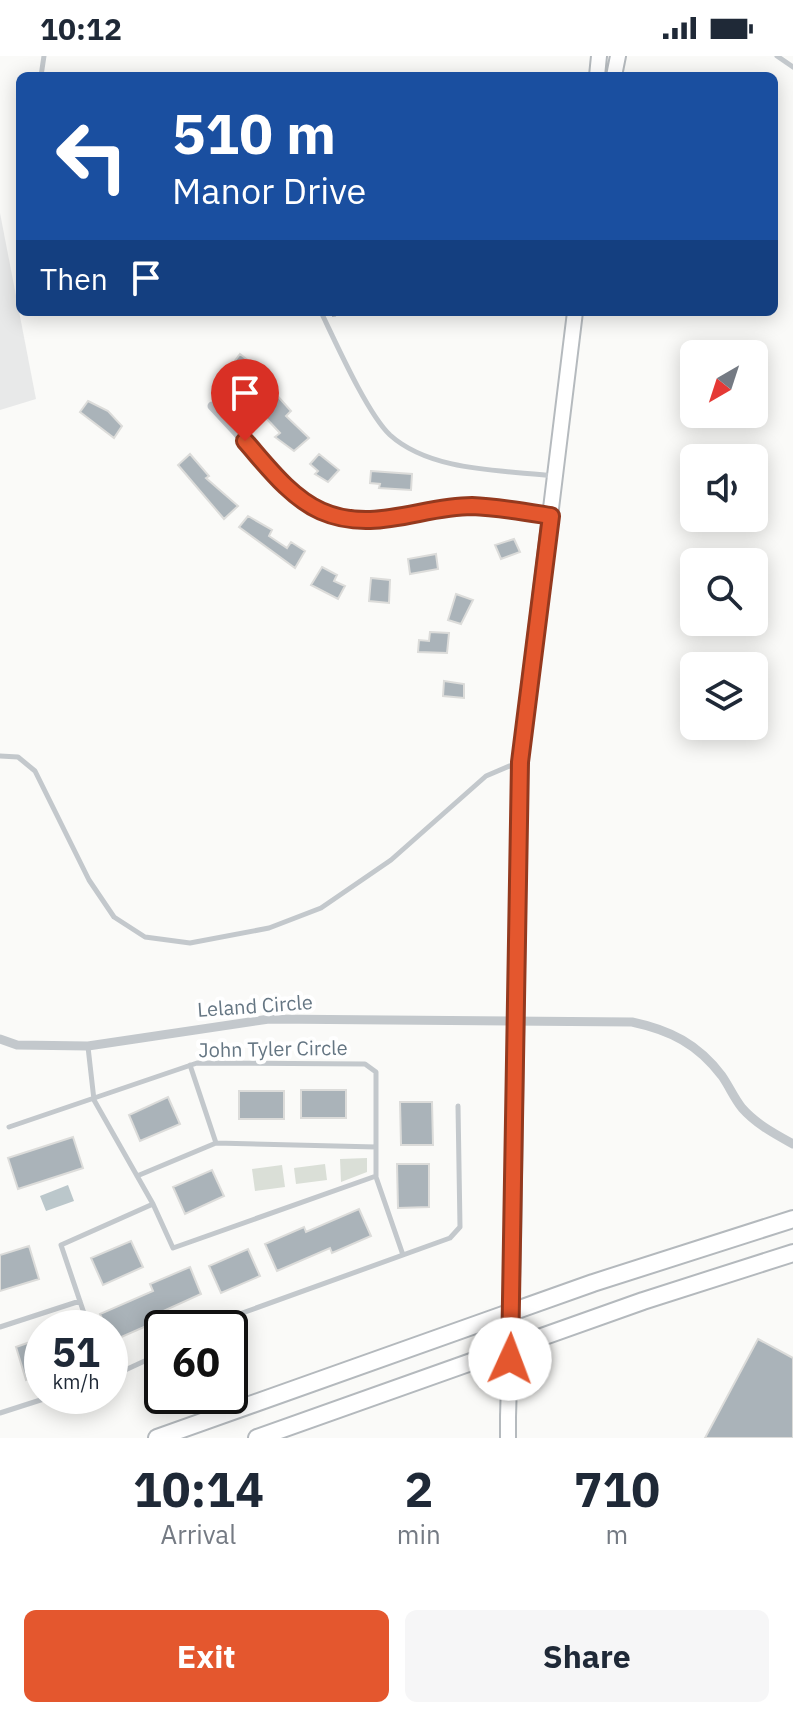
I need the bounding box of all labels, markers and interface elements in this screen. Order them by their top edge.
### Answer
text: 10:12 [40,9,122,48]
text: 510 m [172,97,336,169]
icon: left [40,104,144,208]
text: Manor Drive [172,167,366,214]
icon: arrive [124,256,168,300]
text: Then [40,259,108,298]
north arrow [680,340,768,428]
map controls [680,340,768,740]
pin [211,359,279,441]
icon: arrive [223,371,267,415]
button: sound [680,444,768,532]
button: search [680,548,768,636]
button: layers [680,652,768,740]
street label: Leland Circle [196,988,314,1023]
street label: John Tyler Circle [198,1034,348,1063]
speed limit sign: 60 [144,1310,248,1414]
position arrow [468,1317,552,1401]
text: 51 [52,1326,100,1378]
text: km/h [52,1368,100,1395]
text: 10:14 [133,1458,264,1520]
text: 2 [404,1458,433,1520]
text: 710 [574,1458,660,1520]
text: Arrival [161,1517,236,1551]
text: min [397,1517,441,1551]
text: m [606,1517,628,1551]
button: Exit [24,1610,389,1702]
button: Share [405,1610,769,1702]

